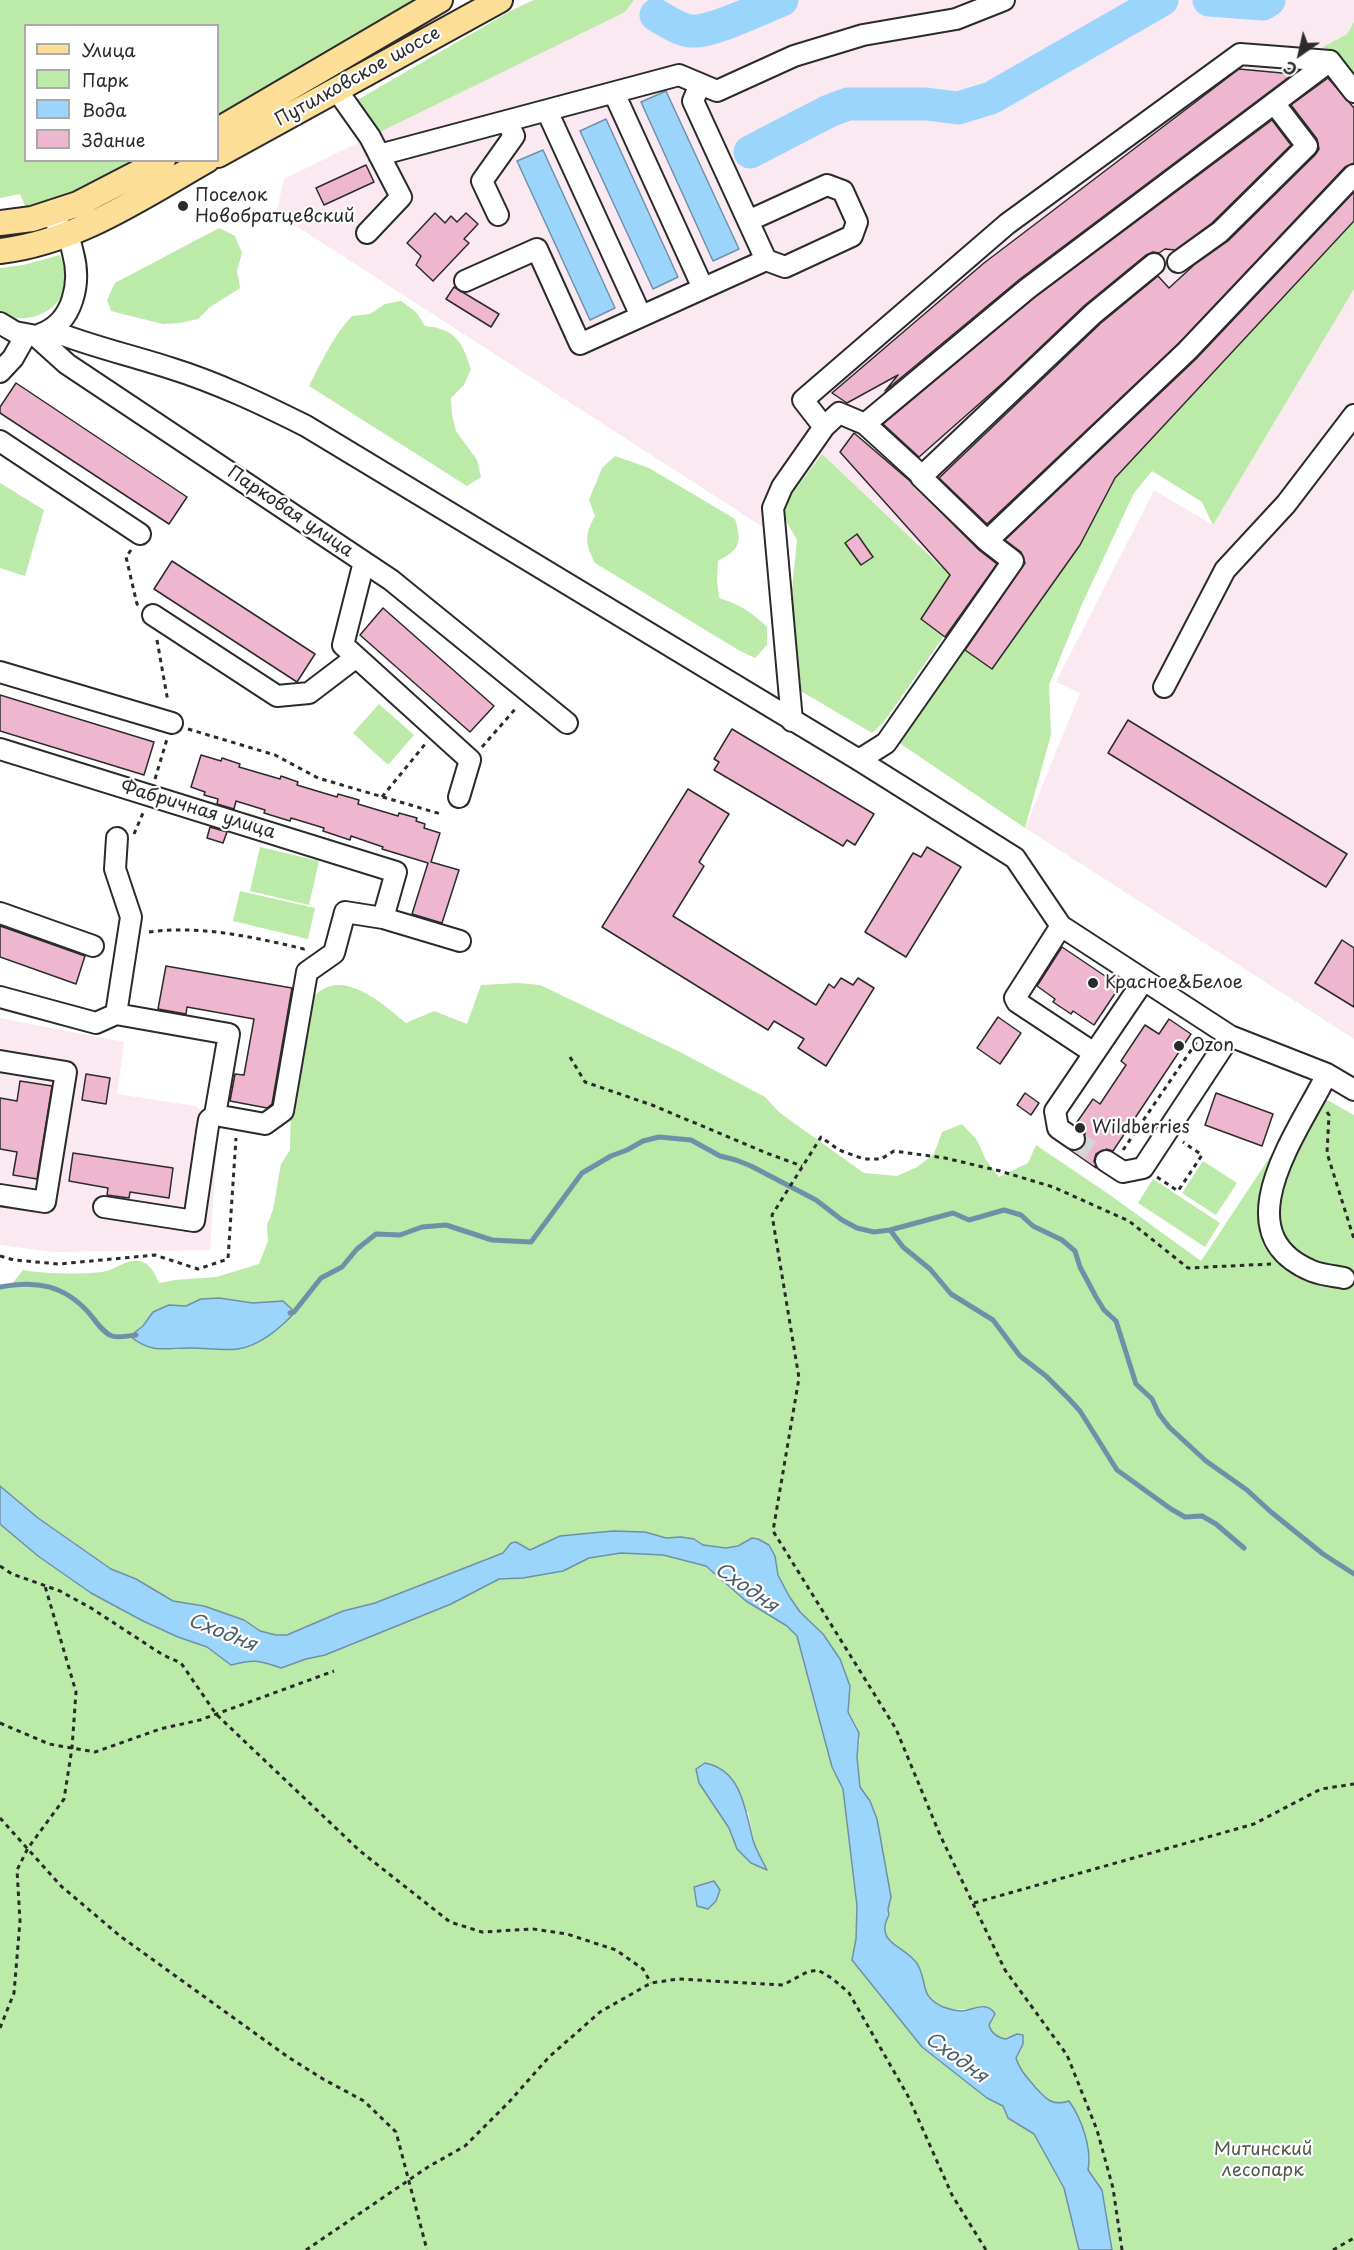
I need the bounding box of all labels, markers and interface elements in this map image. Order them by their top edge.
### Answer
street label: Путилковское шоссе [272,23,444,131]
legend [24,24,219,162]
north arrow [1270,24,1330,84]
text: Улица [82,36,136,63]
text: С [1278,56,1302,82]
text: Парк [82,66,128,93]
text: Вода [82,96,127,123]
text: Здание [82,126,145,153]
place label: Поселок Новобратцевский [195,185,355,228]
marker: Поселок Новобратцевский [176,199,190,213]
street label: Парковая улица [223,462,357,562]
street label: Фабричная улица [118,776,278,844]
place label: Красное&Белое [1105,972,1243,994]
marker: Красное&Белое [1086,976,1100,990]
place label: Ozon [1191,1035,1234,1057]
marker: Ozon [1172,1039,1186,1053]
place label: Wildberries [1092,1117,1190,1139]
marker: Wildberries [1073,1121,1087,1135]
water label: Сходня [710,1558,782,1618]
water label: Сходня [184,1608,260,1658]
water label: Сходня [920,2027,992,2089]
park label: Митинский лесопарк [1214,2139,1312,2182]

